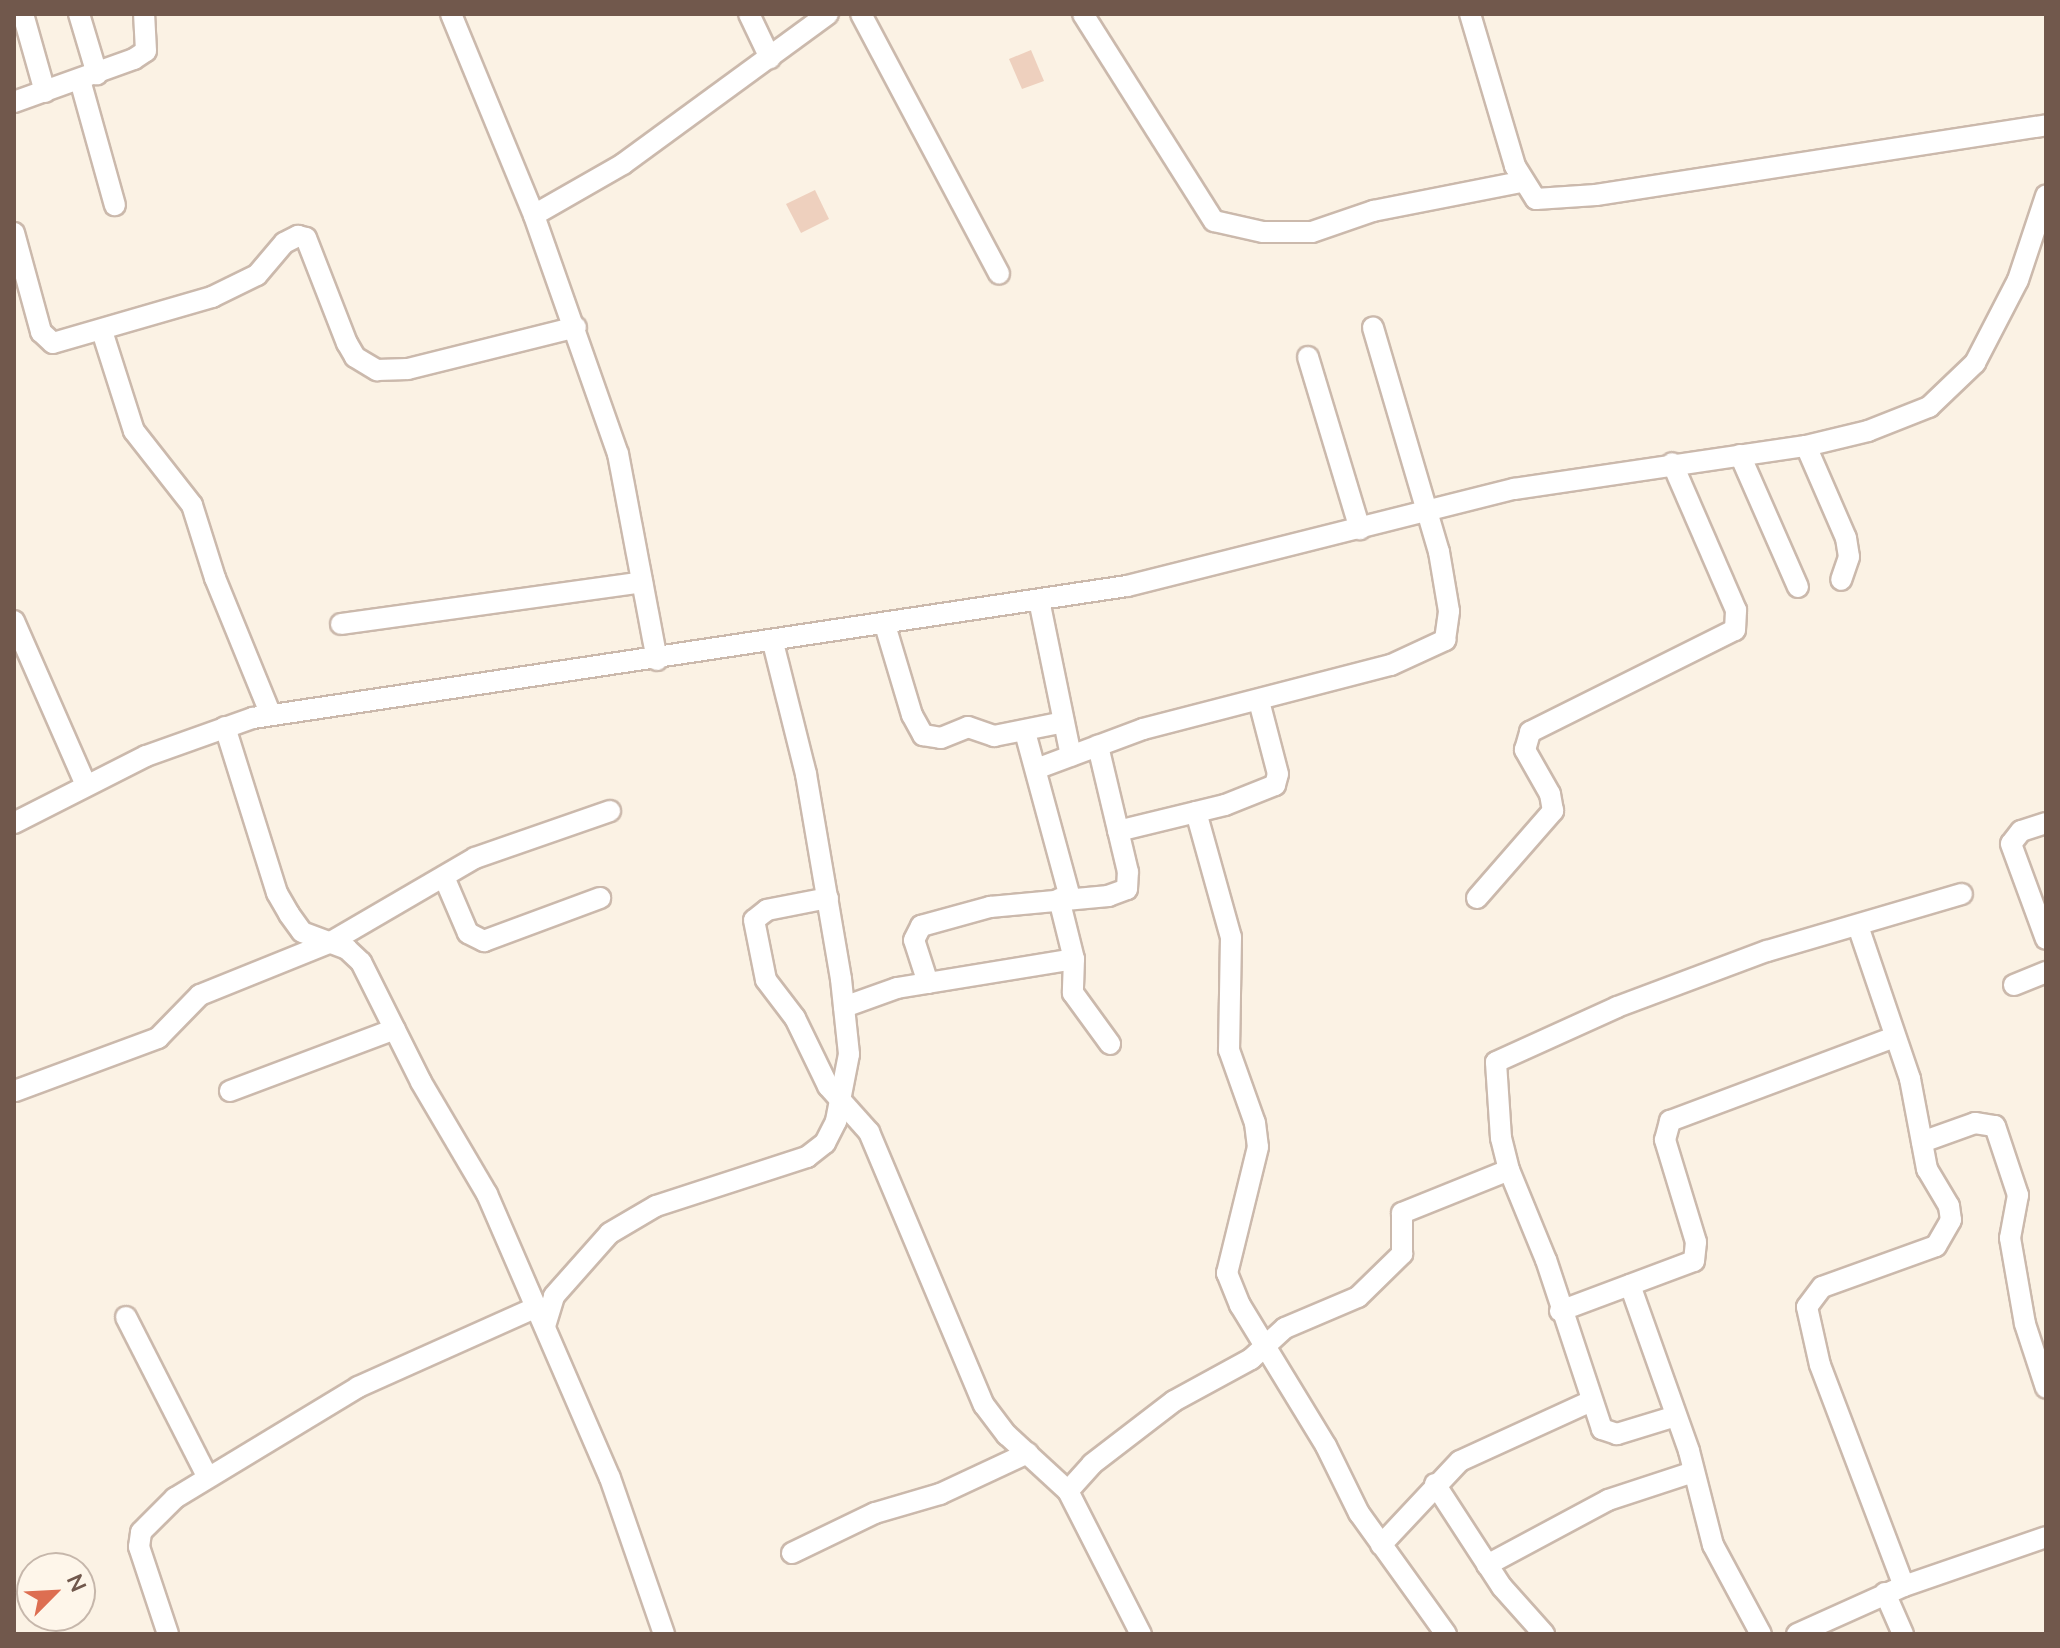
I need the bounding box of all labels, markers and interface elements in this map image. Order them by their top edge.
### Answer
north arrow [16,1552,96,1632]
text: N [59,1569,93,1597]

